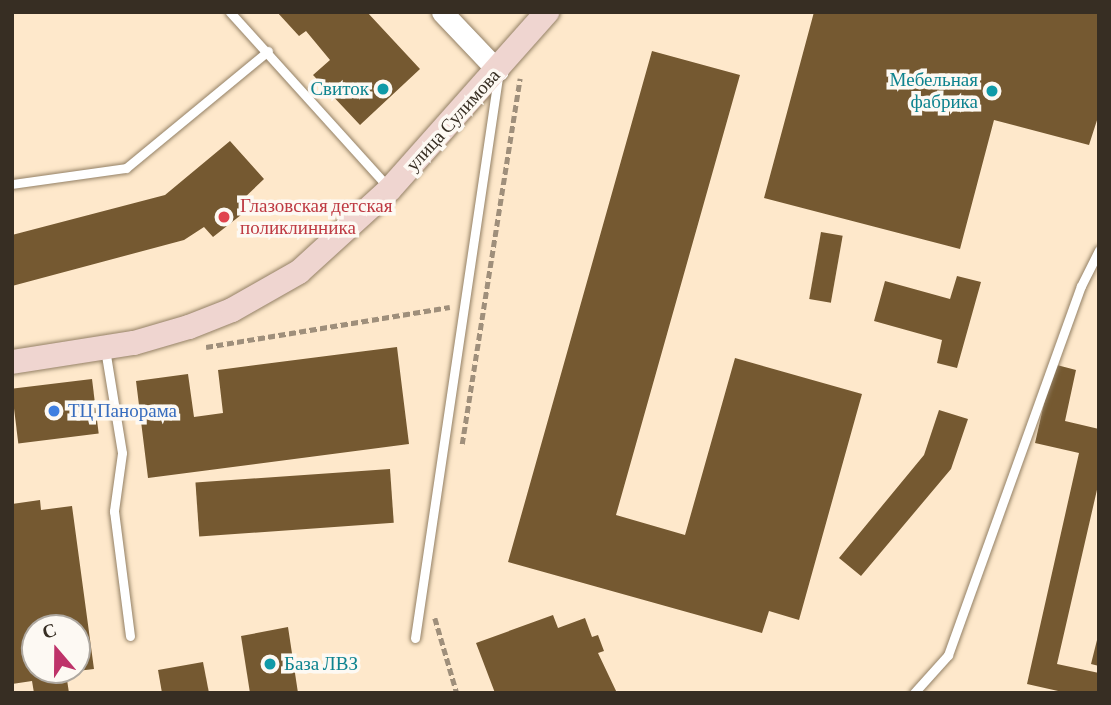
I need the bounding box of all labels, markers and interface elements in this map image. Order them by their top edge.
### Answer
street label: улица Сулимова [401,64,505,176]
place label: Мебельная фабрика [890,69,978,113]
place label: Свиток [310,78,369,100]
marker: Свиток [375,81,391,97]
marker: Мебельная фабрика [984,83,1000,99]
place label: Глазовская детская поликлинника [240,195,393,239]
marker: Глазовская детская поликлинника [214,207,234,227]
place label: ТЦ Панорама [68,400,177,422]
marker: ТЦ Панорама [46,403,62,419]
north arrow [21,614,91,684]
text: С [39,618,59,643]
place label: База ЛВЗ [284,653,358,675]
marker: База ЛВЗ [262,656,278,672]

